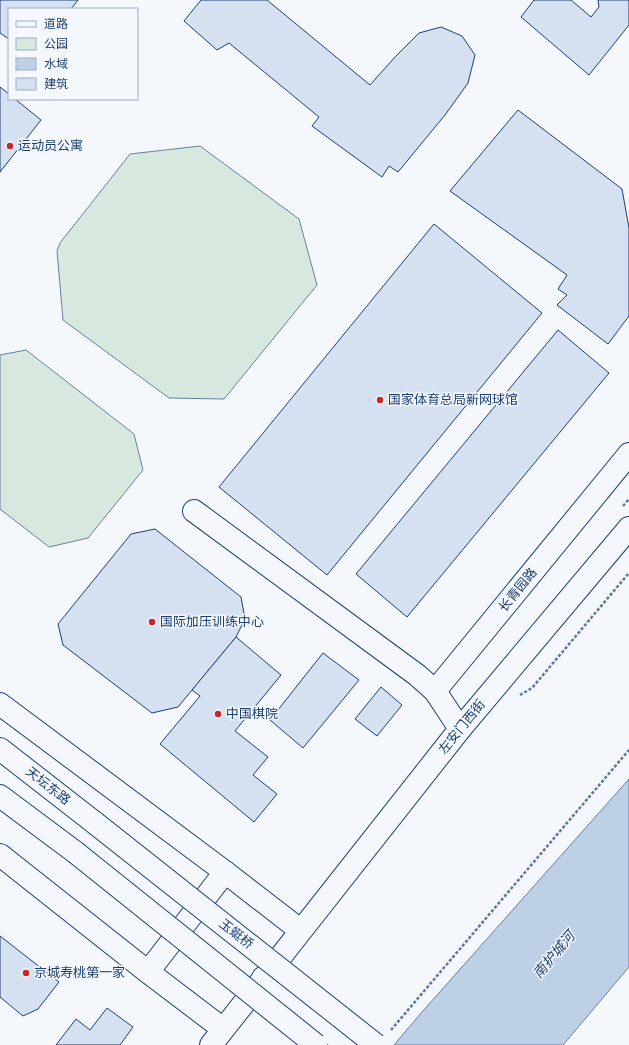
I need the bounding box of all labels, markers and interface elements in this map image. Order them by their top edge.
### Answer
legend [8,8,138,100]
text: 道路 [44,16,68,32]
text: 公园 [44,36,68,52]
text: 水域 [44,56,68,72]
text: 建筑 [44,76,68,92]
place label: 运动员公寓 [18,137,83,155]
marker: 运动员公寓 [5,141,15,151]
place label: 国家体育总局新网球馆 [388,391,518,409]
marker: 国家体育总局新网球馆 [375,395,385,405]
street label: 长青园路 [495,564,541,616]
place label: 国际加压训练中心 [160,613,264,631]
marker: 国际加压训练中心 [147,617,157,627]
street label: 左安门西街 [435,696,489,758]
place label: 中国棋院 [226,705,278,723]
marker: 中国棋院 [213,709,223,719]
street label: 天坛东路 [22,763,74,809]
street label: 玉蜓桥 [215,915,257,953]
water label: 南护城河 [529,925,581,983]
place label: 京城寿桃第一家 [34,964,125,982]
marker: 京城寿桃第一家 [21,968,31,978]

